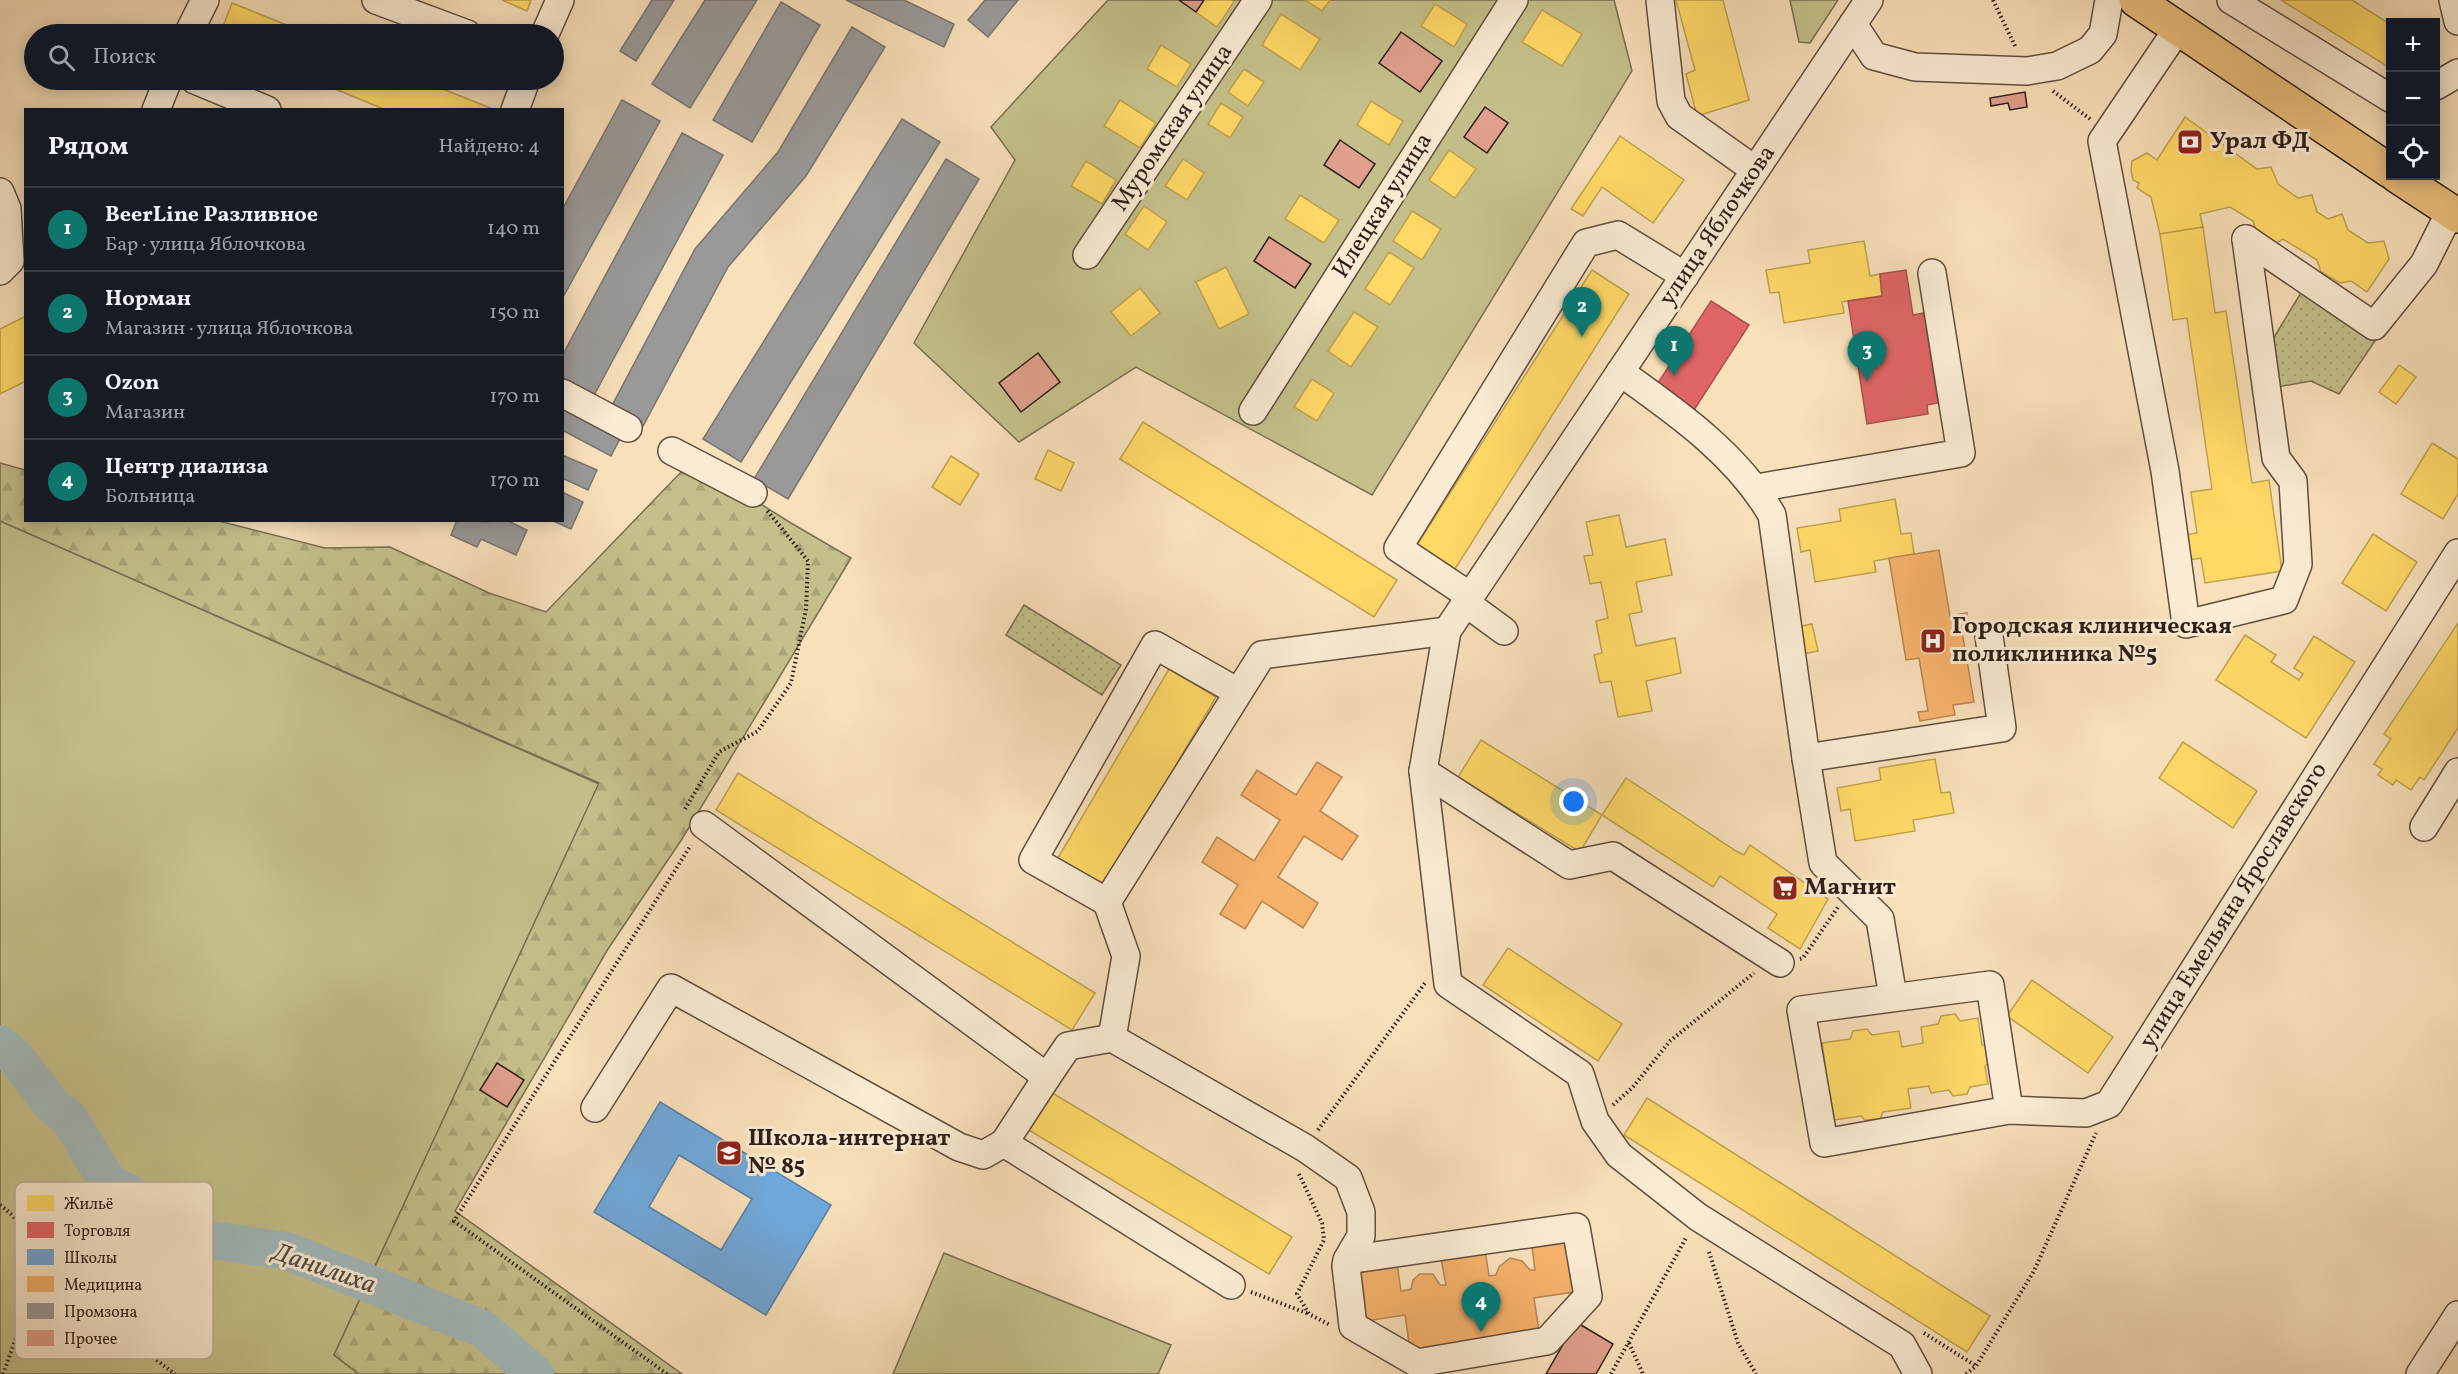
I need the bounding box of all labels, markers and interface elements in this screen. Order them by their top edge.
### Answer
map controls [2386,18,2440,180]
button: + [2386,18,2440,72]
search box [24,24,564,90]
street label: Муромская улица [1104,37,1242,219]
icon: search [45,41,78,74]
text: Поиск [93,42,156,73]
button: − [2386,72,2440,126]
place label: Урал ФД [2210,125,2310,159]
button: locate [2386,126,2440,180]
street label: Илецкая улица [1325,127,1441,285]
bank icon: Урал ФД [2175,127,2205,157]
text: Рядом [48,129,128,165]
text: Найдено: 4 [439,133,540,161]
street label: улица Яблочкова [1651,139,1785,313]
text: BeerLine Разливное [105,200,318,231]
text: 1 [63,215,72,243]
text: 140 m [487,215,540,243]
text: Бар · улица Яблочкова [105,231,306,259]
text: Норман [105,284,191,315]
pin: 2 [1562,288,1602,337]
text: 2 [62,299,73,327]
text: 150 m [489,299,540,327]
text: Магазин · улица Яблочкова [105,315,353,343]
pin: 1 [1654,326,1694,376]
pin: 3 [1848,332,1886,381]
text: Ozon [105,368,160,399]
text: 3 [62,383,73,411]
text: 170 m [490,383,540,411]
text: Магазин [105,399,185,427]
text: Центр диализа [105,452,269,483]
text: 4 [61,467,74,495]
text: 170 m [490,467,540,495]
text: Больница [105,483,195,511]
place label: Городская клиническая поликлиника №5 [1952,610,2232,672]
hospital icon: Городская клиническая поликлиника №5 [1918,626,1948,656]
street label: улица Емельяна Ярославского [2132,756,2336,1056]
your location [1559,787,1588,816]
place label: Магнит [1804,871,1896,905]
supermarket icon: Магнит [1770,873,1800,903]
place label: Школа-интернат № 85 [748,1122,950,1184]
school or university icon: Школа-интернат № 85 [714,1138,744,1168]
legend [15,1182,213,1359]
text: Жильё [64,1194,113,1216]
text: Торговля [64,1221,130,1243]
water label: Данилиха [266,1234,380,1303]
text: Школы [64,1248,117,1270]
text: Медицина [64,1275,142,1297]
pin: 4 [1462,1282,1500,1332]
text: Промзона [64,1302,137,1324]
text: Прочее [64,1329,117,1351]

